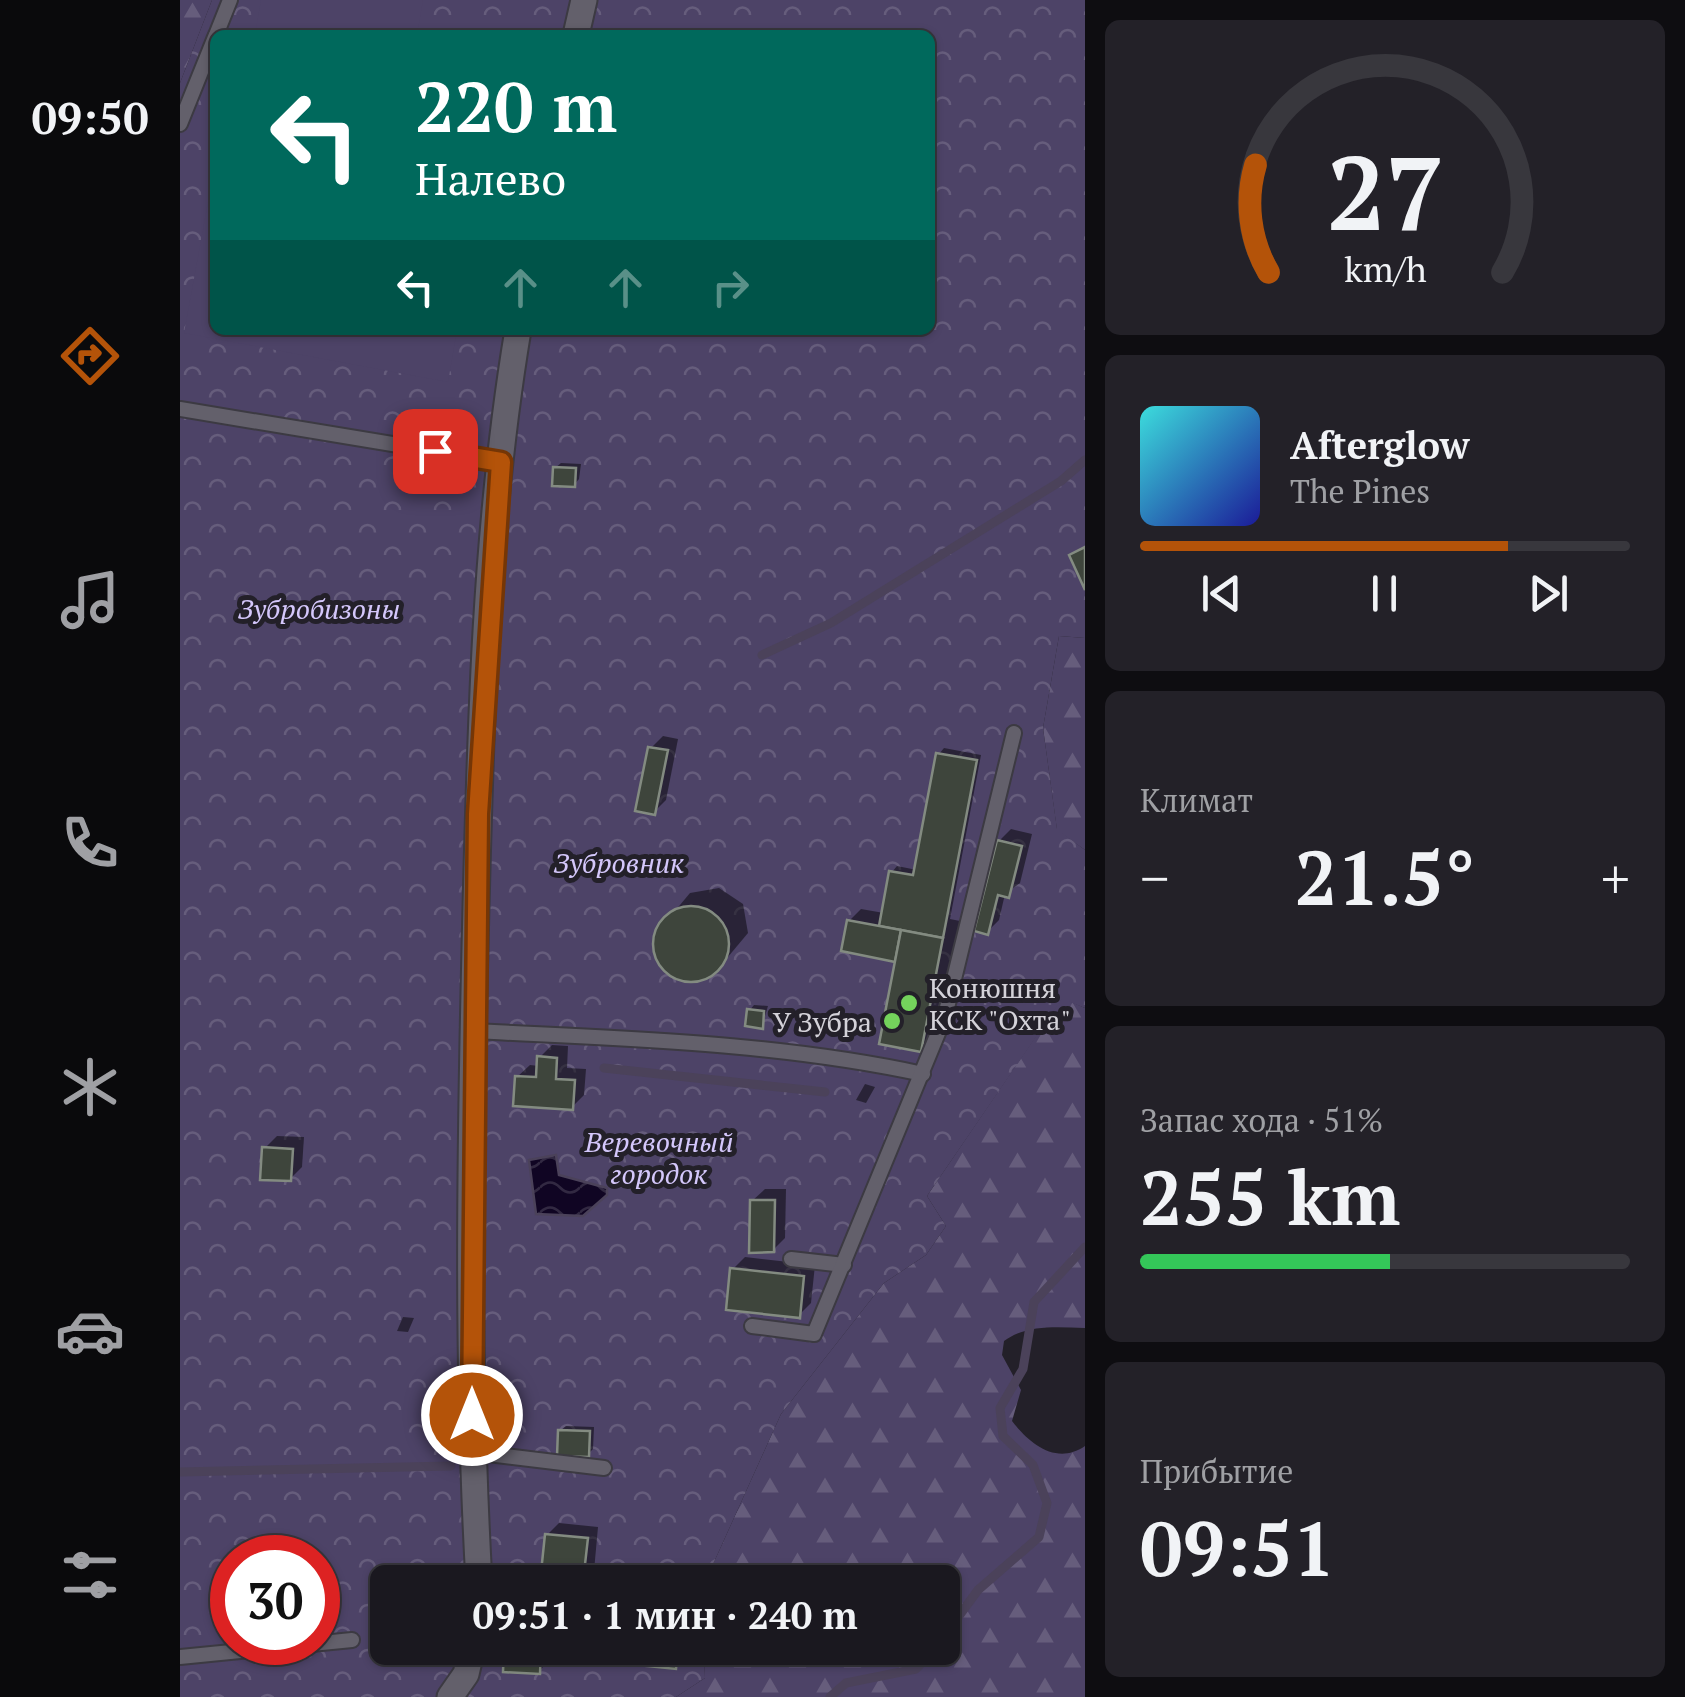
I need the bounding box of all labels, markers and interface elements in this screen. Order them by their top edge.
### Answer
text: 220 m [415,59,617,152]
icon: left [250,70,380,200]
text: 09:50 [31,87,149,147]
text: 27 [1326,122,1444,260]
text: Налево [415,148,566,208]
text: km/h [1344,245,1426,292]
icon: left [388,260,443,315]
icon: ahead [493,260,548,315]
icon: ahead [598,260,653,315]
icon: right [703,260,758,315]
icon: directions [55,321,125,391]
pin [393,409,478,494]
text: Afterglow [1290,420,1470,470]
icon: arrive [408,424,463,479]
text: The Pines [1290,470,1430,512]
icon: music [55,565,125,635]
icon: previous [1194,566,1249,621]
icon: pause [1357,566,1412,621]
icon: next [1521,566,1576,621]
park label: Зубробизоны [238,590,400,627]
text: Климат [1140,779,1253,821]
icon: phone [55,808,125,878]
text: 21.5° [1295,827,1475,926]
text: − [1140,841,1169,914]
text: + [1601,841,1630,914]
park label: Зубровник [554,844,684,881]
place label: Конюшня КСК "Охта" [929,969,1071,1038]
marker: Конюшня КСК "Охта" [898,992,920,1014]
place label: У Зубра [773,1003,872,1040]
marker: У Зубра [881,1010,903,1032]
icon: climate [55,1052,125,1122]
text: Запас хода · 51% [1140,1099,1383,1141]
park label: Веревочный городок [584,1123,733,1192]
text: 255 km [1140,1147,1400,1246]
icon: car [55,1296,125,1366]
position arrow [420,1363,524,1467]
text: Прибытие [1140,1450,1293,1492]
text: 09:51 [1140,1498,1335,1597]
speed limit sign: 30 [210,1535,340,1665]
icon: filters [55,1540,125,1610]
text: 09:51 · 1 мин · 240 m [472,1590,858,1640]

